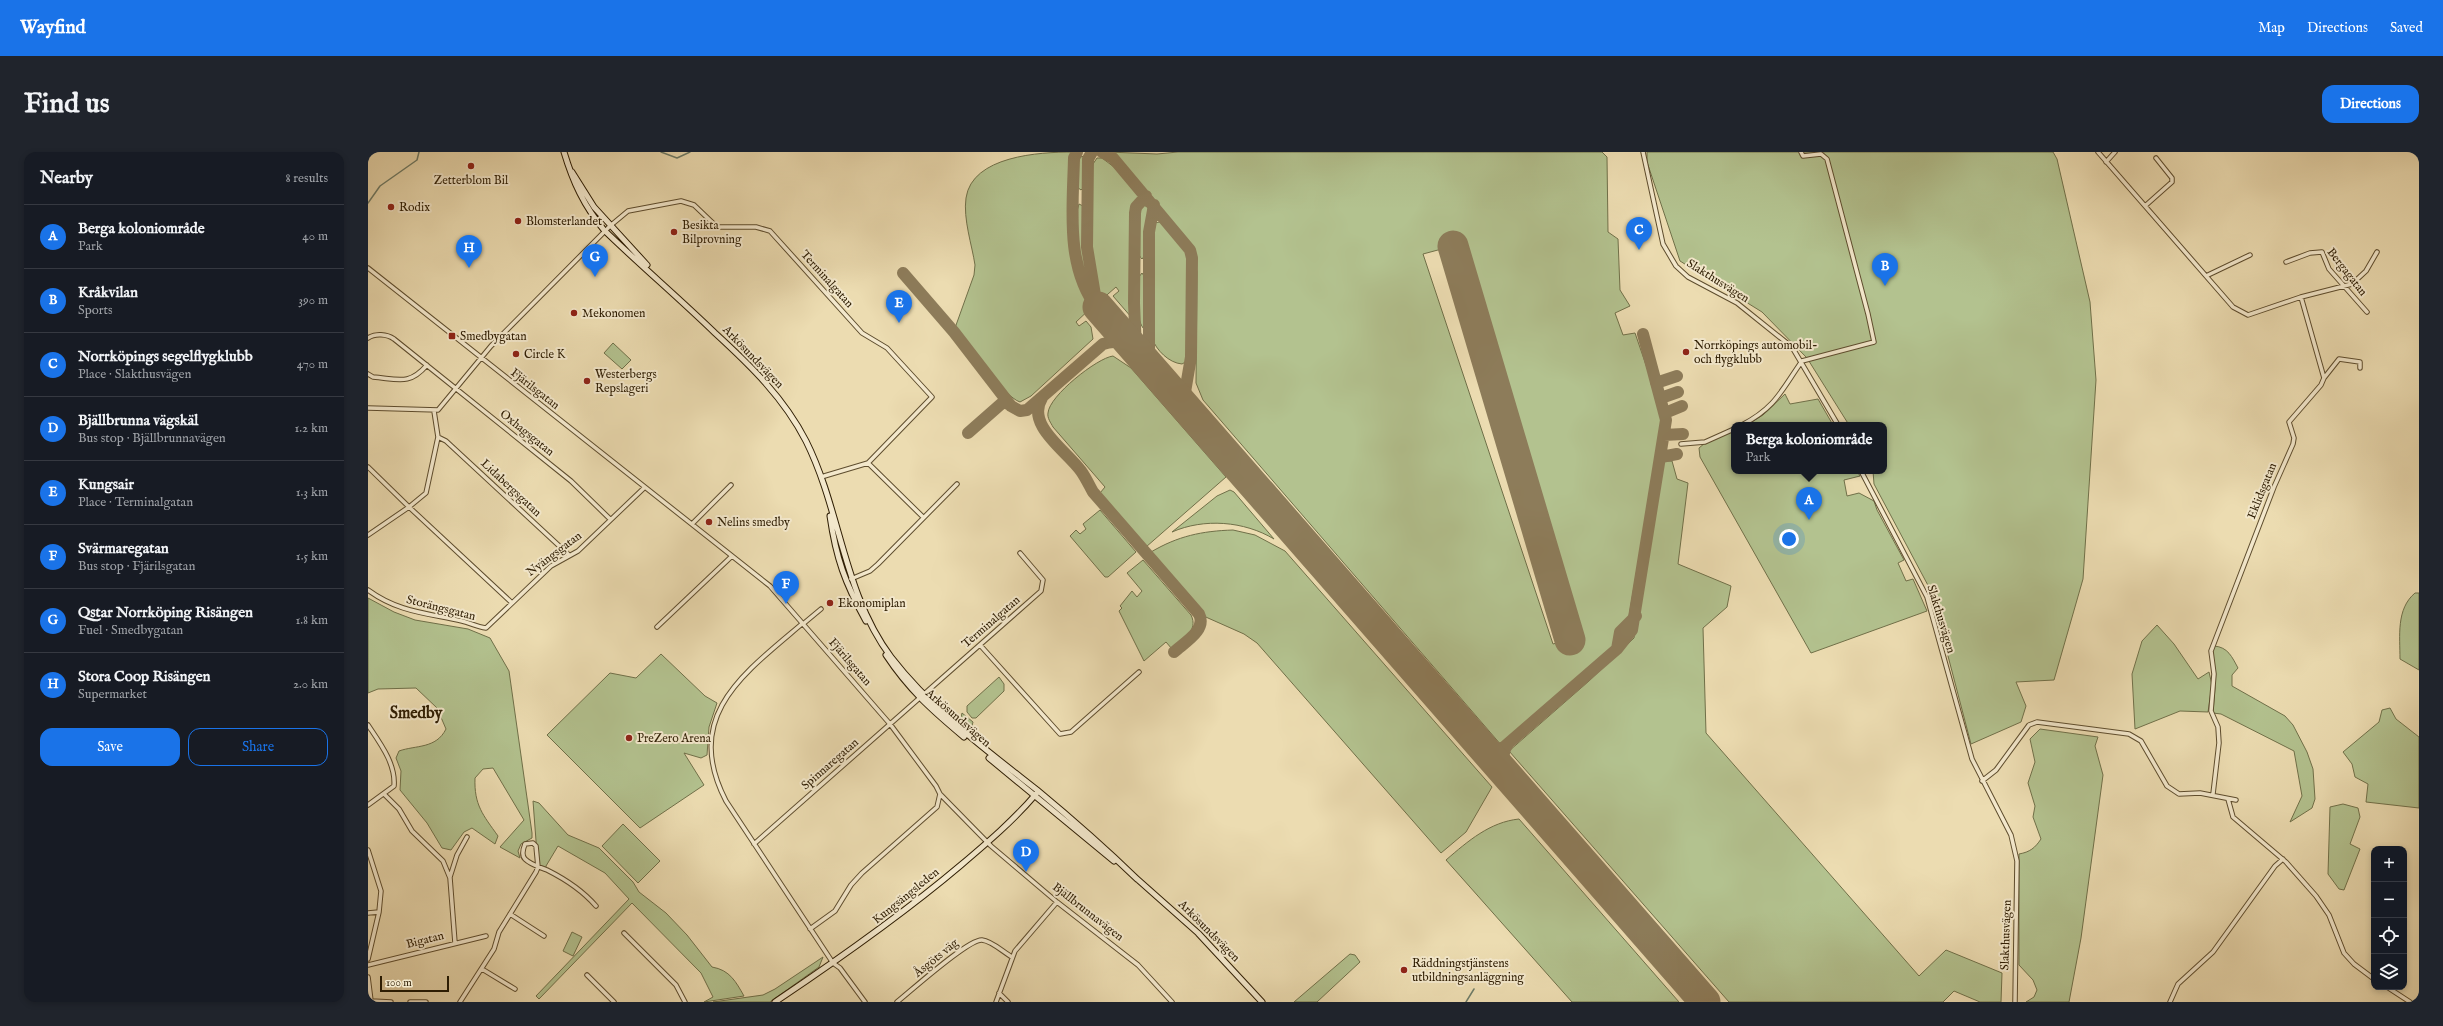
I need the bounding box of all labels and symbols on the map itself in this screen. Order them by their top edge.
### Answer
marker: Zetterblom Bil [466,161,476,171]
place label: Zetterblom Bil [434,173,509,188]
place label: Rodix [399,200,430,215]
marker: Rodix [386,202,396,212]
place label: Blomsterlandet [526,214,602,229]
marker: Blomsterlandet [513,216,523,226]
pin: C [1626,217,1652,250]
place label: Besikta Bilprovning [682,218,742,248]
marker: Besikta Bilprovning [669,227,679,237]
pin: H [456,235,482,268]
pin: G [582,244,608,277]
street label: Bergagatan [2324,245,2371,300]
street label: Terminalgatan [797,247,857,311]
pin: B [1872,253,1898,286]
street label: Slakthusvägen [1684,256,1753,306]
pin: E [886,290,912,323]
place label: Mekonomen [582,306,646,321]
marker: Mekonomen [569,308,579,318]
street label: Arkösundsvägen [719,322,787,392]
place label: Smedbygatan [460,329,527,344]
marker: Smedbygatan [447,331,457,341]
place label: Norrköpings automobil- och flygklubb [1694,338,1818,367]
place label: Circle K [524,347,566,362]
marker: Norrköpings automobil- och flygklubb [1681,347,1691,357]
marker: Circle K [511,349,521,359]
street label: Fjärilsgatan [507,365,563,413]
place label: Westerbergs Repslageri [595,367,657,397]
marker: Westerbergs Repslageri [582,376,592,386]
street label: Oxhagsgatan [497,407,558,460]
street label: Lidabergsgatan [477,456,545,520]
street label: Eklidsgatan [2244,460,2280,521]
pin: A [1796,487,1822,520]
place label: Nelins smedby [717,515,790,530]
marker: Nelins smedby [704,517,714,527]
street label: Nyängsgatan [523,528,585,580]
your location [1779,529,1799,549]
pin: F [773,571,799,604]
street label: Slakthusvägen [1923,583,1959,656]
street label: Storängsgatan [405,592,478,624]
street label: Terminalgatan [959,592,1024,651]
place label: Ekonomiplan [838,596,906,612]
marker: Ekonomiplan [825,598,835,608]
street label: Fjärilsgatan [825,635,875,689]
street label: Arkösundsvägen [922,685,994,751]
district label: Smedby [390,704,443,724]
place label: PreZero Arena [637,731,712,746]
marker: PreZero Arena [624,733,634,743]
street label: Spinnaregatan [798,735,863,794]
pin: D [1013,839,1039,872]
street label: Kungsängsleden [870,864,943,927]
street label: Bjällbrunnavägen [1049,880,1127,945]
street label: Arkösundsvägen [1174,896,1244,966]
street label: Slakthusvägen [1997,899,2015,971]
street label: Bigatan [404,928,446,952]
street label: Åsgöts väg [909,934,962,981]
place label: Räddningstjänstens utbildningsanläggning [1412,956,1524,985]
marker: Räddningstjänstens utbildningsanläggning [1399,965,1409,975]
scale bar [380,974,449,993]

